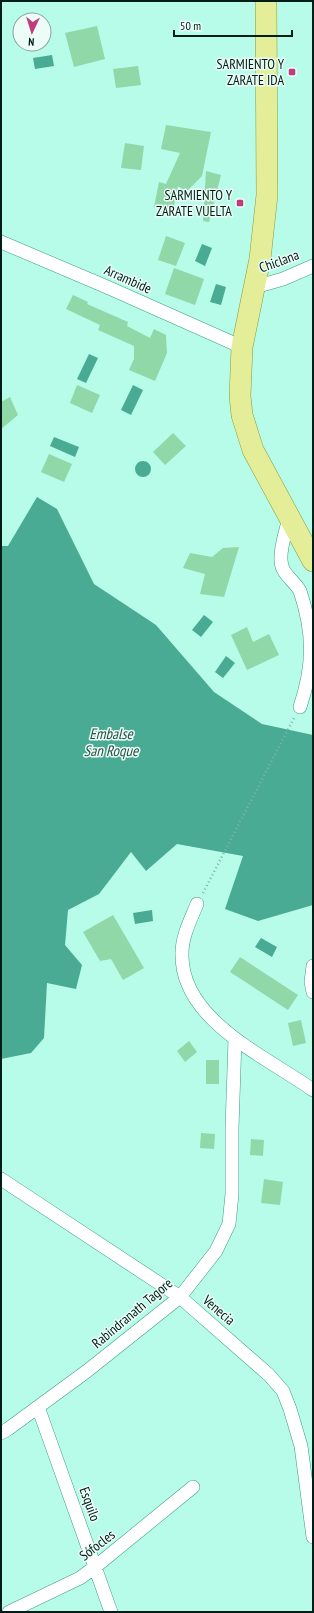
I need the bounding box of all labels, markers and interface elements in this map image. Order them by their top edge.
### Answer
north arrow [12,12,52,52]
scale bar [174,12,292,38]
text: 50 m [180,18,201,33]
text: N [28,35,35,49]
place label: SARMIENTO Y ZARATE IDA [217,55,285,89]
marker: SARMIENTO Y ZARATE IDA [287,67,297,77]
place label: SARMIENTO Y ZARATE VUELTA [156,186,233,220]
marker: SARMIENTO Y ZARATE VUELTA [235,198,245,208]
street label: Chiclana [257,245,301,277]
street label: Arrambide [102,261,155,297]
water label: Embalse San Roque [84,724,139,760]
street label: Rabindranath Tagore [88,1274,176,1352]
street label: Venecia [198,1290,239,1329]
street label: Esquilo [76,1484,104,1524]
street label: Sófocles [76,1525,119,1564]

